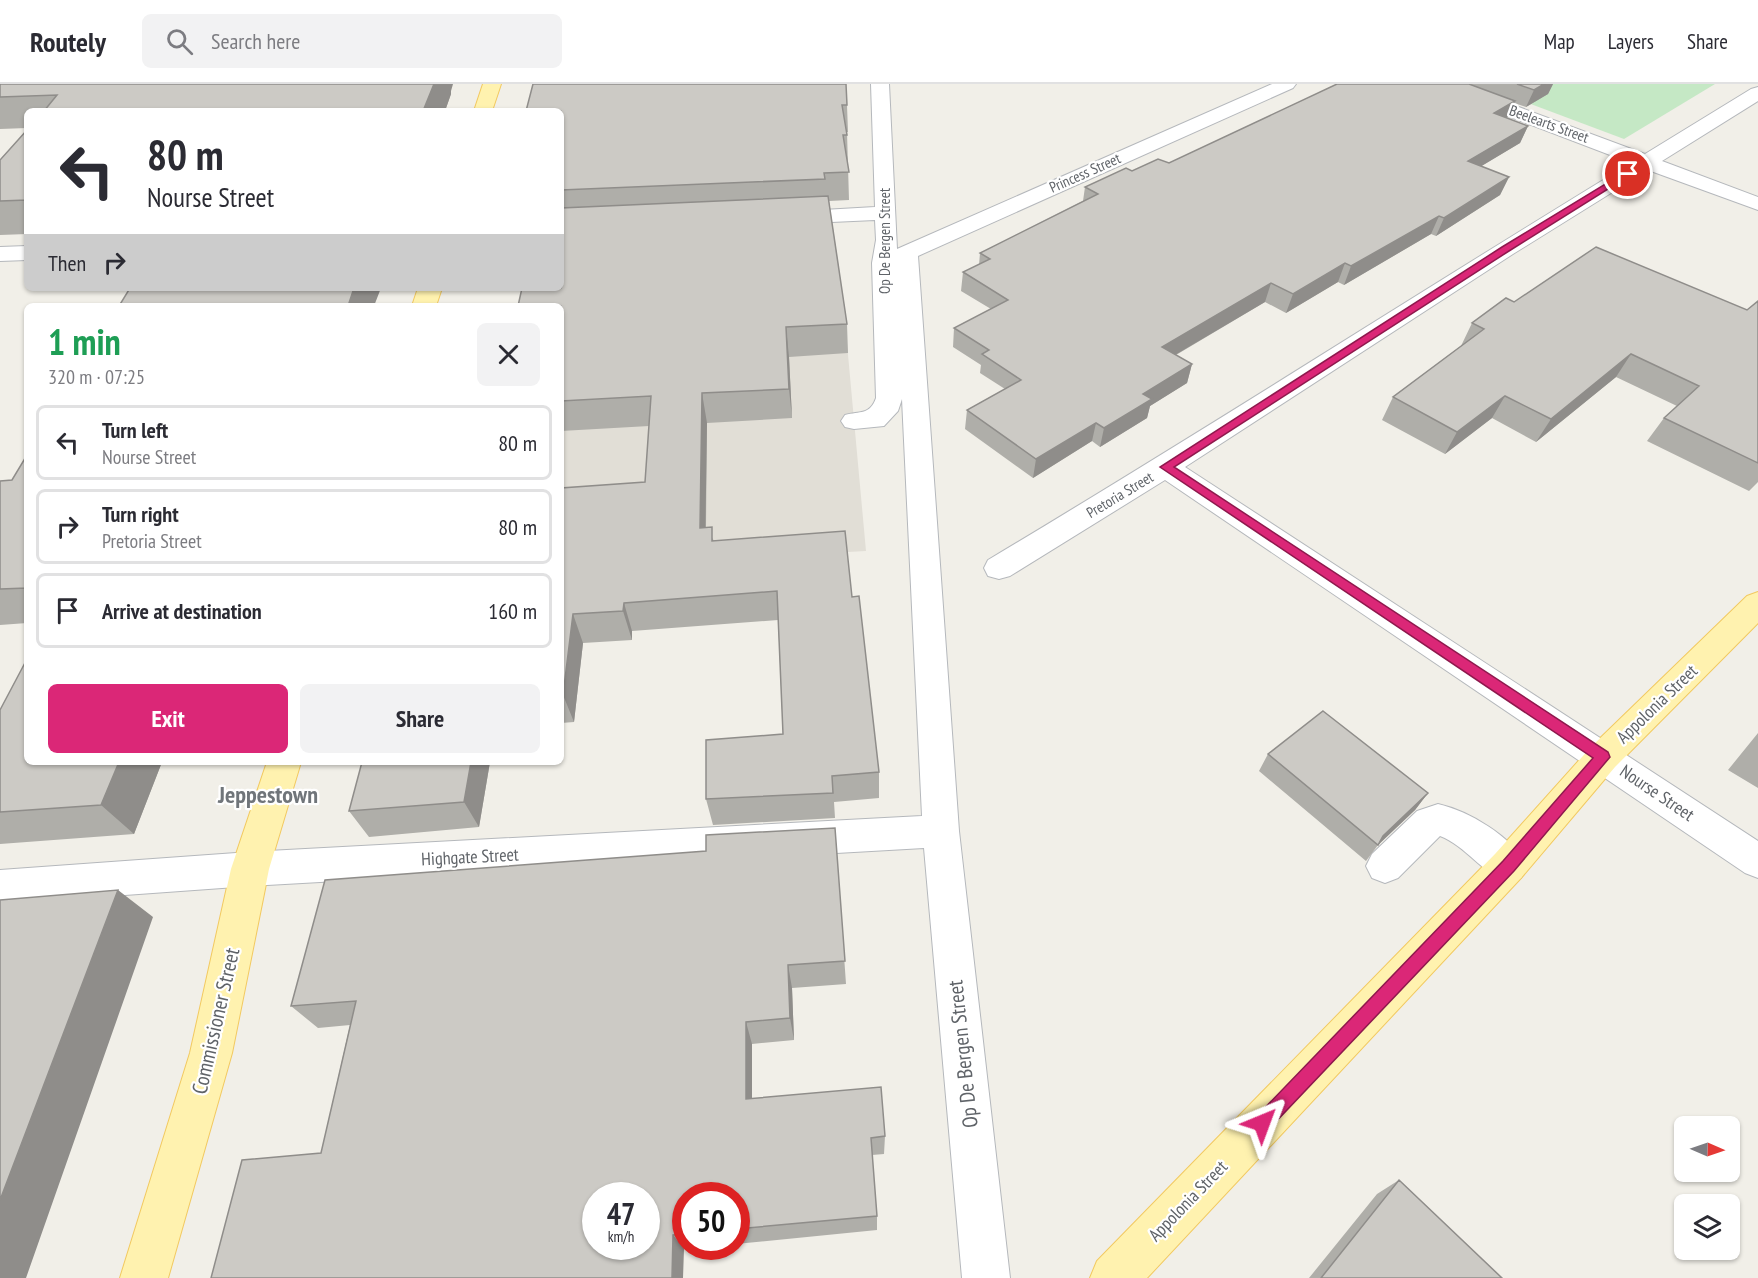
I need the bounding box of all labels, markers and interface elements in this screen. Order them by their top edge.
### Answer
search box [142,14,562,68]
text: Routely [30,23,106,60]
icon: search [163,25,196,58]
text: Search here [211,27,300,55]
text: Map [1544,28,1575,55]
text: Layers [1608,28,1654,55]
text: Share [1687,28,1728,55]
street label: Beelearts Street [1507,100,1591,147]
text: 80 m [147,127,224,182]
icon: left [48,132,126,210]
street label: Princess Street [1046,148,1123,197]
pin [1602,148,1653,199]
icon: arrive [1611,157,1644,190]
text: Nourse Street [147,180,274,214]
street label: Op De Bergen Street [875,188,894,294]
icon: right [98,246,131,279]
text: Then [48,249,86,277]
text: 1 min [48,318,121,365]
button: close [477,323,540,386]
text: 320 m · 07:25 [48,364,145,390]
text: Turn left [102,416,168,444]
icon: left [51,426,84,459]
text: 80 m [498,429,537,457]
text: Nourse Street [102,444,196,470]
street label: Pretoria Street [1083,467,1157,522]
text: Turn right [102,500,179,528]
icon: right [51,510,84,543]
text: 80 m [498,513,537,541]
text: Pretoria Street [102,528,202,554]
icon: arrive [51,594,84,627]
text: Arrive at destination [102,597,262,625]
text: 160 m [488,597,537,625]
street label: Appolonia Street [1611,659,1702,748]
button: Exit [48,684,288,753]
button: Share [300,684,540,753]
street label: Nourse Street [1616,759,1699,826]
district label: Jeppestown [217,779,318,810]
street label: Highgate Street [421,842,519,871]
street label: Commissioner Street [186,945,246,1097]
street label: Op De Bergen Street [941,979,984,1129]
position arrow [1230,1091,1294,1155]
north arrow [1674,1116,1740,1182]
map controls [1674,1116,1740,1260]
street label: Appolonia Street [1143,1155,1232,1246]
speed limit sign: 50 [672,1182,750,1260]
text: 47 [607,1194,635,1233]
button: layers [1674,1194,1740,1260]
text: km/h [608,1227,634,1246]

